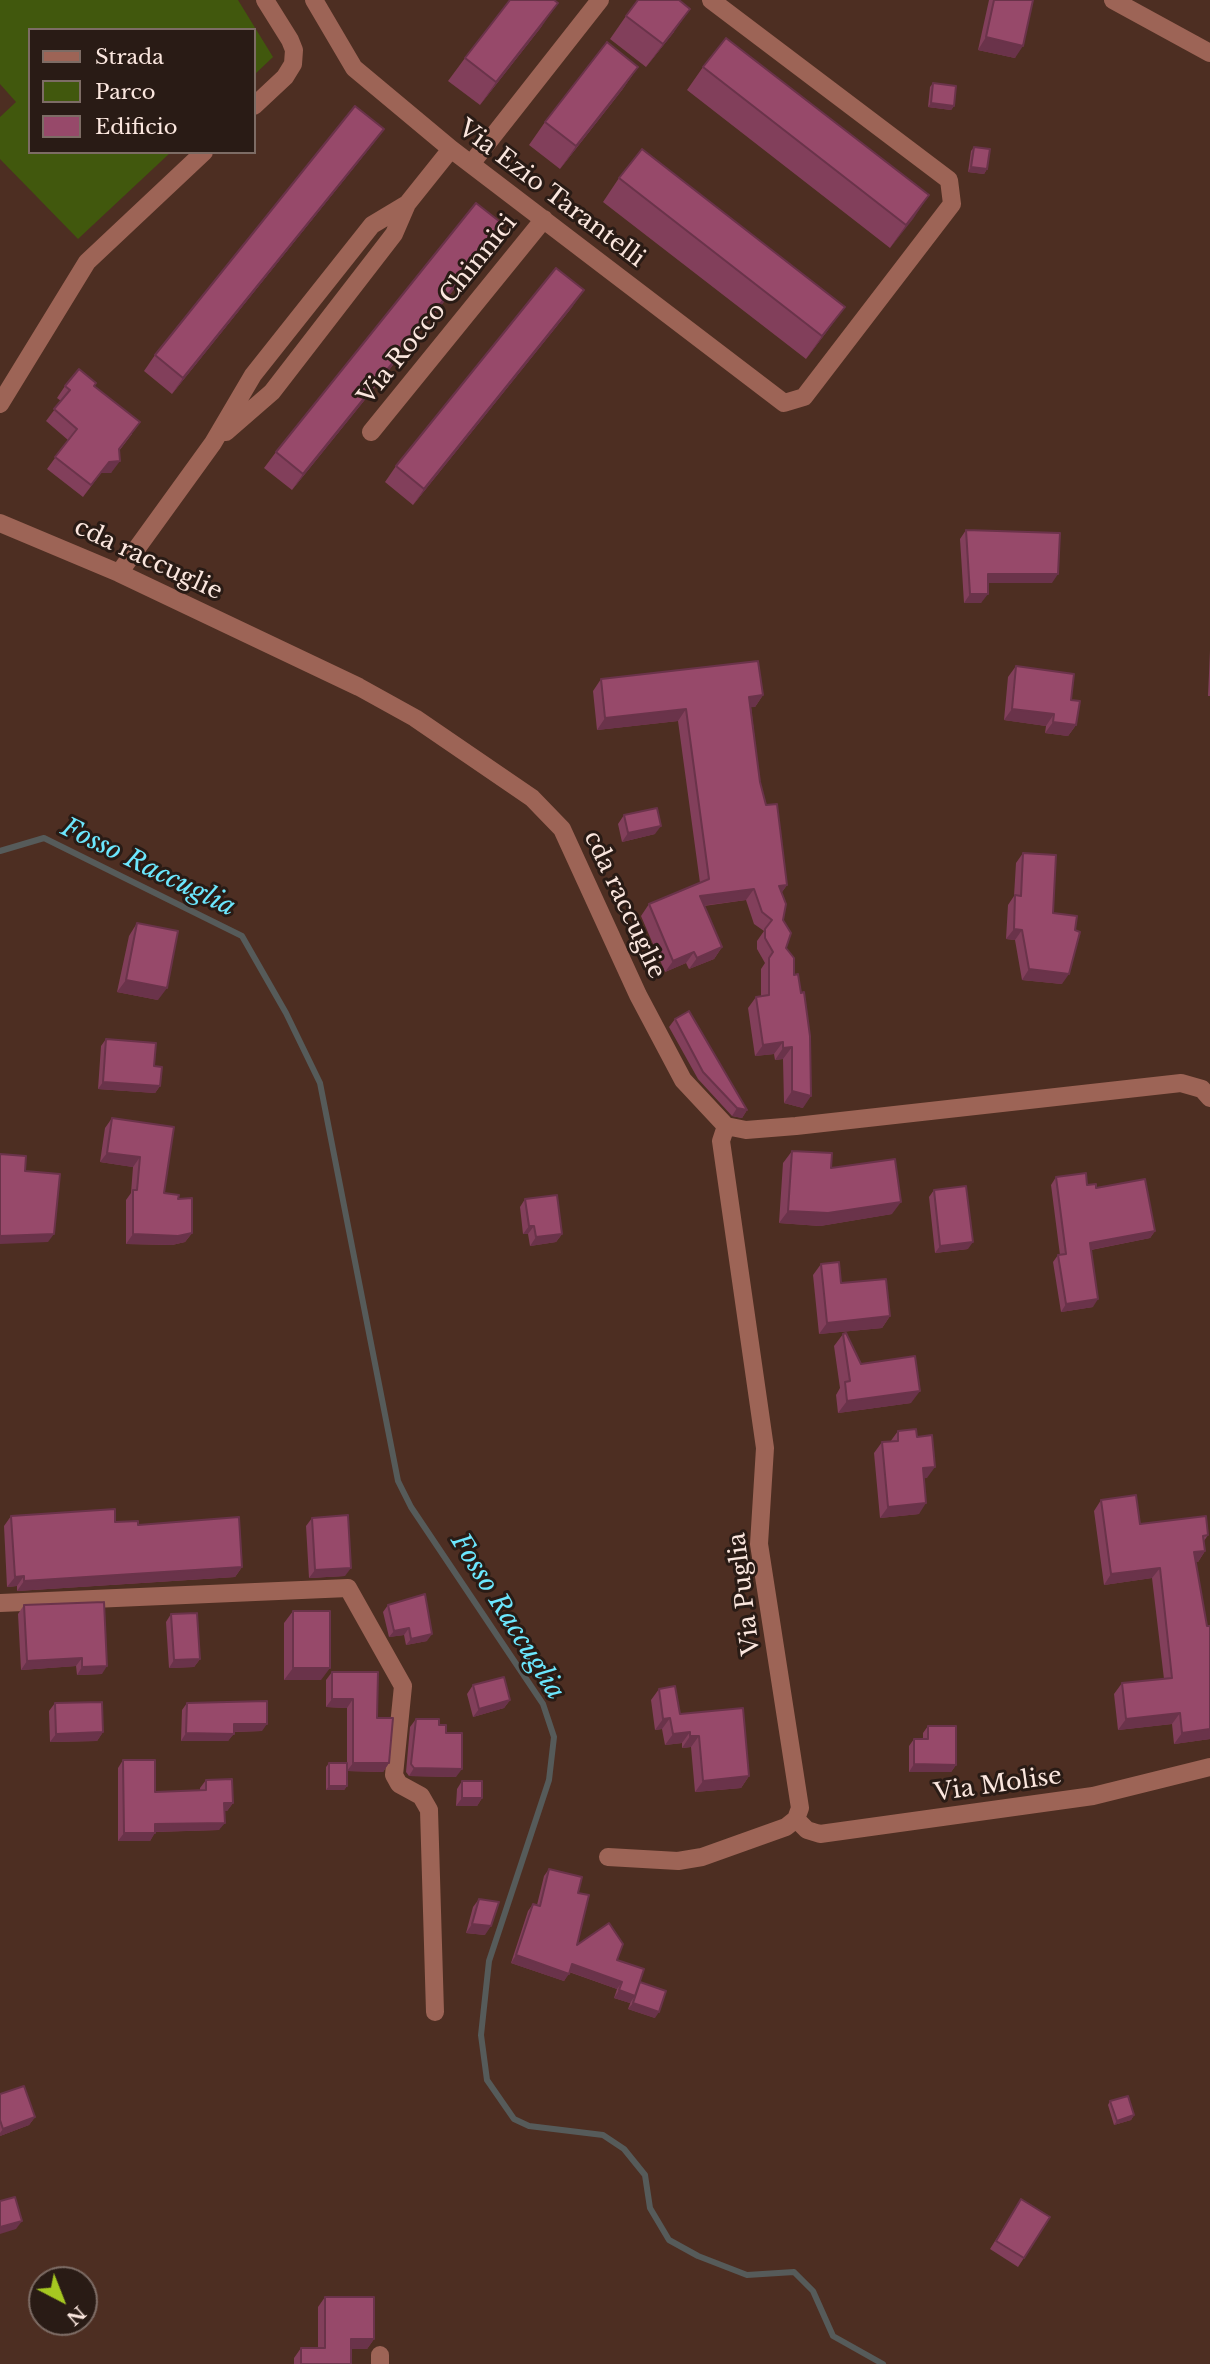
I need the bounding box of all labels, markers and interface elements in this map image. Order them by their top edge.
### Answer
legend [28,28,256,154]
text: Strada [95,44,164,70]
text: Parco [95,79,156,105]
text: Edificio [95,114,177,140]
street label: Via Ezio Tarantelli [452,114,650,274]
street label: Via Rocco Chinnici [353,209,523,411]
street label: cda raccuglie [69,513,227,607]
water label: Fosso Raccuglia [56,812,240,924]
street label: cda raccuglie [577,826,671,984]
water label: Fosso Raccuglia [443,1528,571,1706]
street label: Via Puglia [723,1531,767,1657]
street label: Via Molise [932,1762,1064,1808]
north arrow [28,2266,98,2336]
text: N [62,2301,90,2330]

